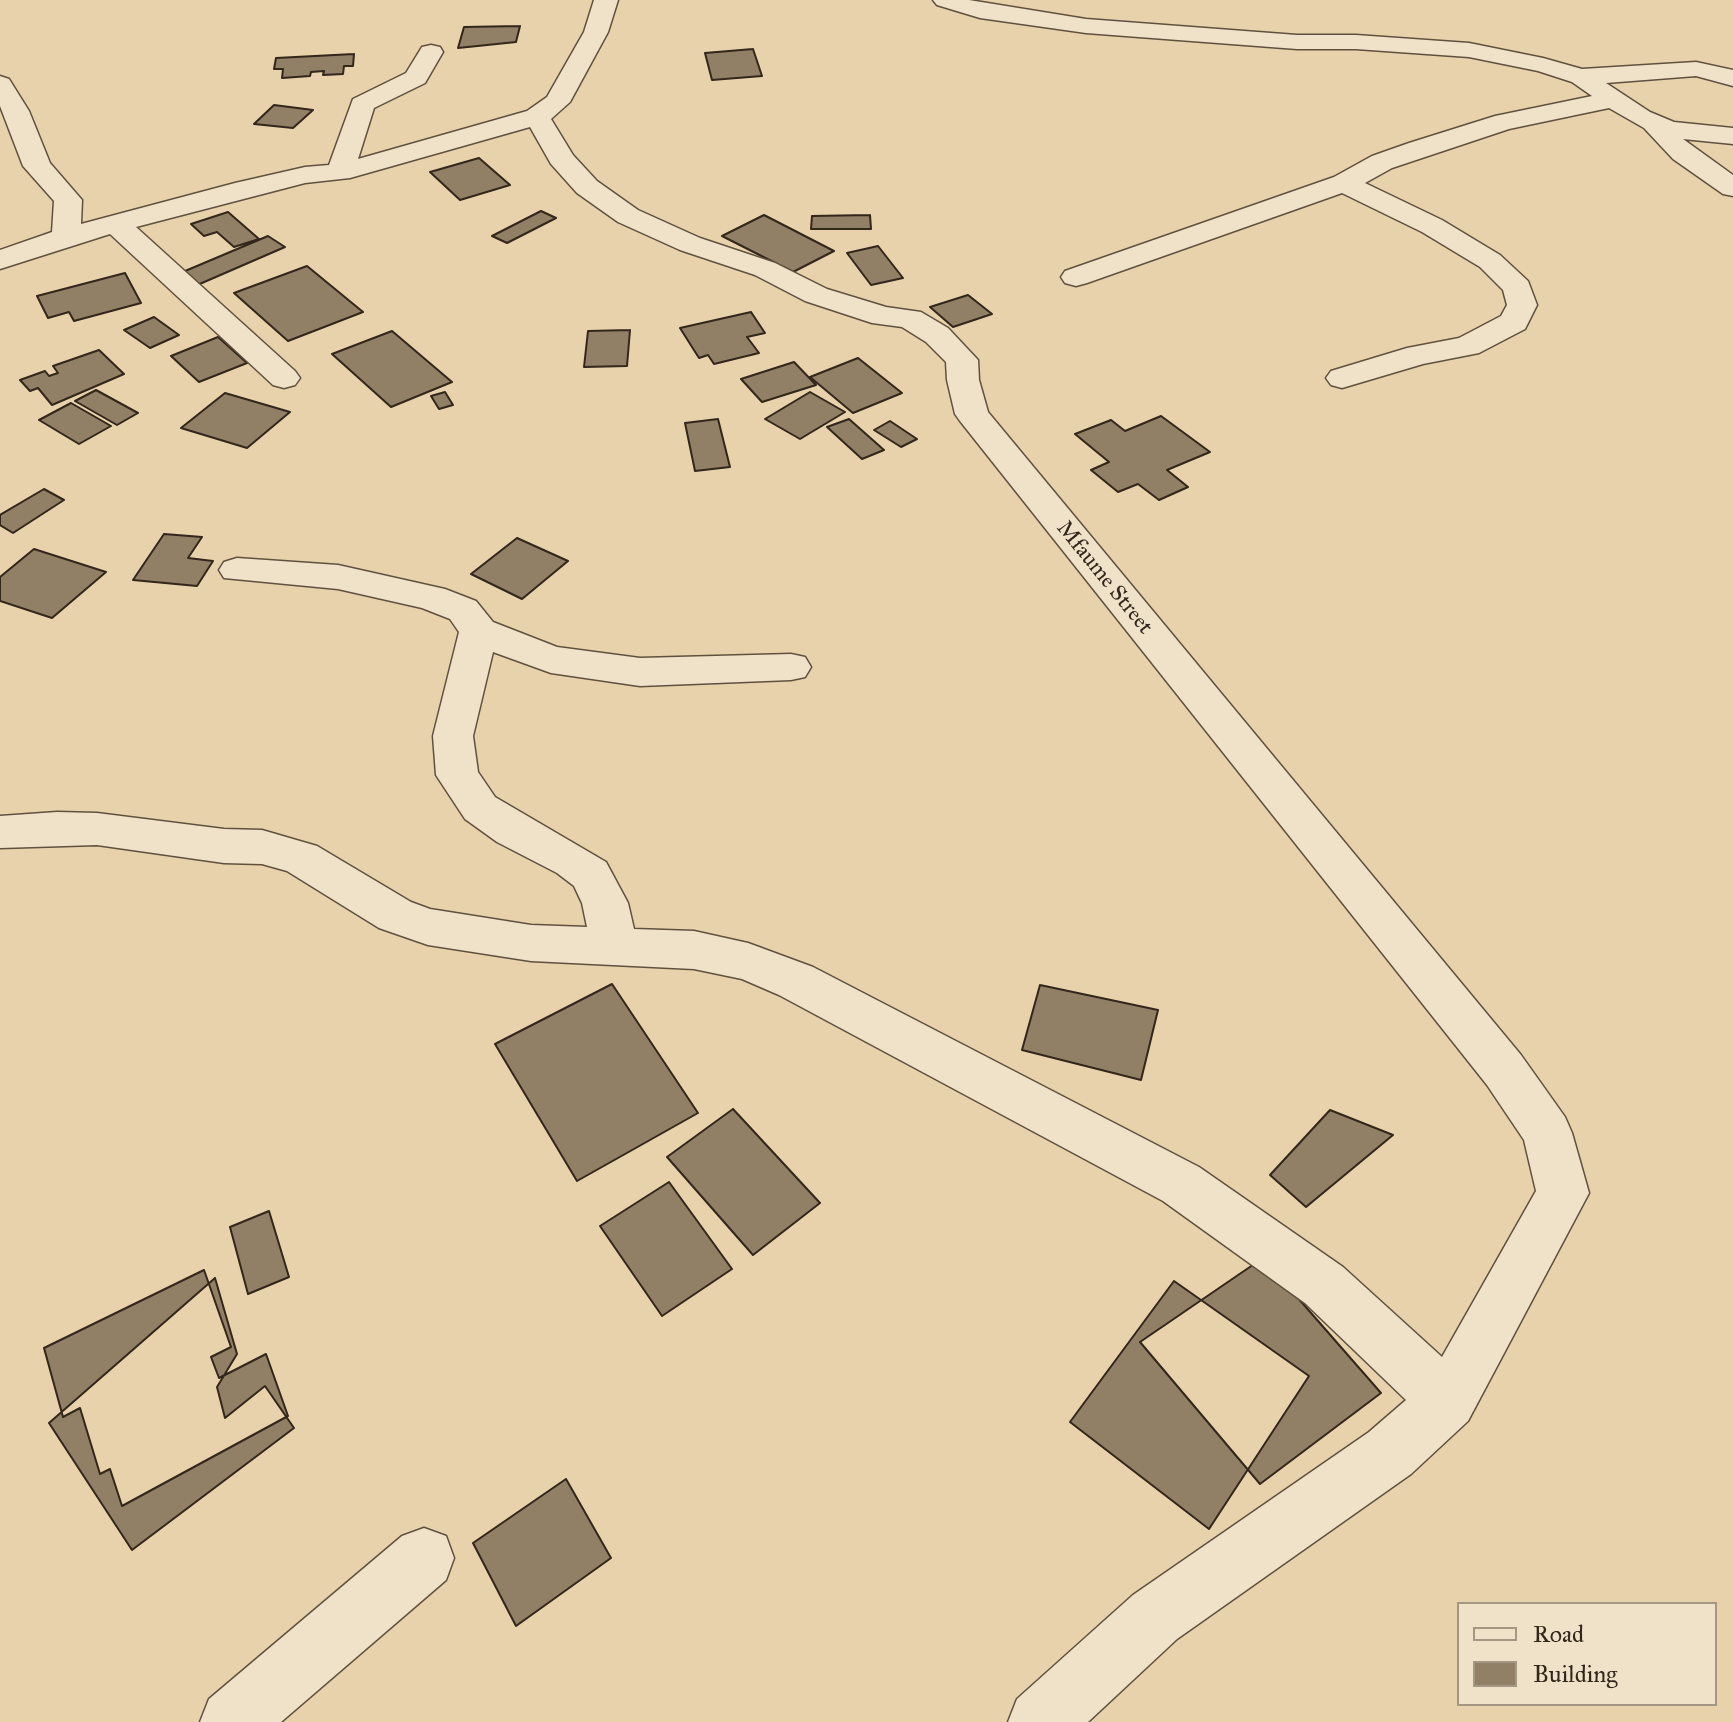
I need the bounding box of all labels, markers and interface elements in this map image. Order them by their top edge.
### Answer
street label: Mfaume Street [1050,516,1158,640]
legend [1457,1602,1717,1706]
text: Road [1533,1619,1584,1649]
text: Building [1533,1659,1618,1689]

